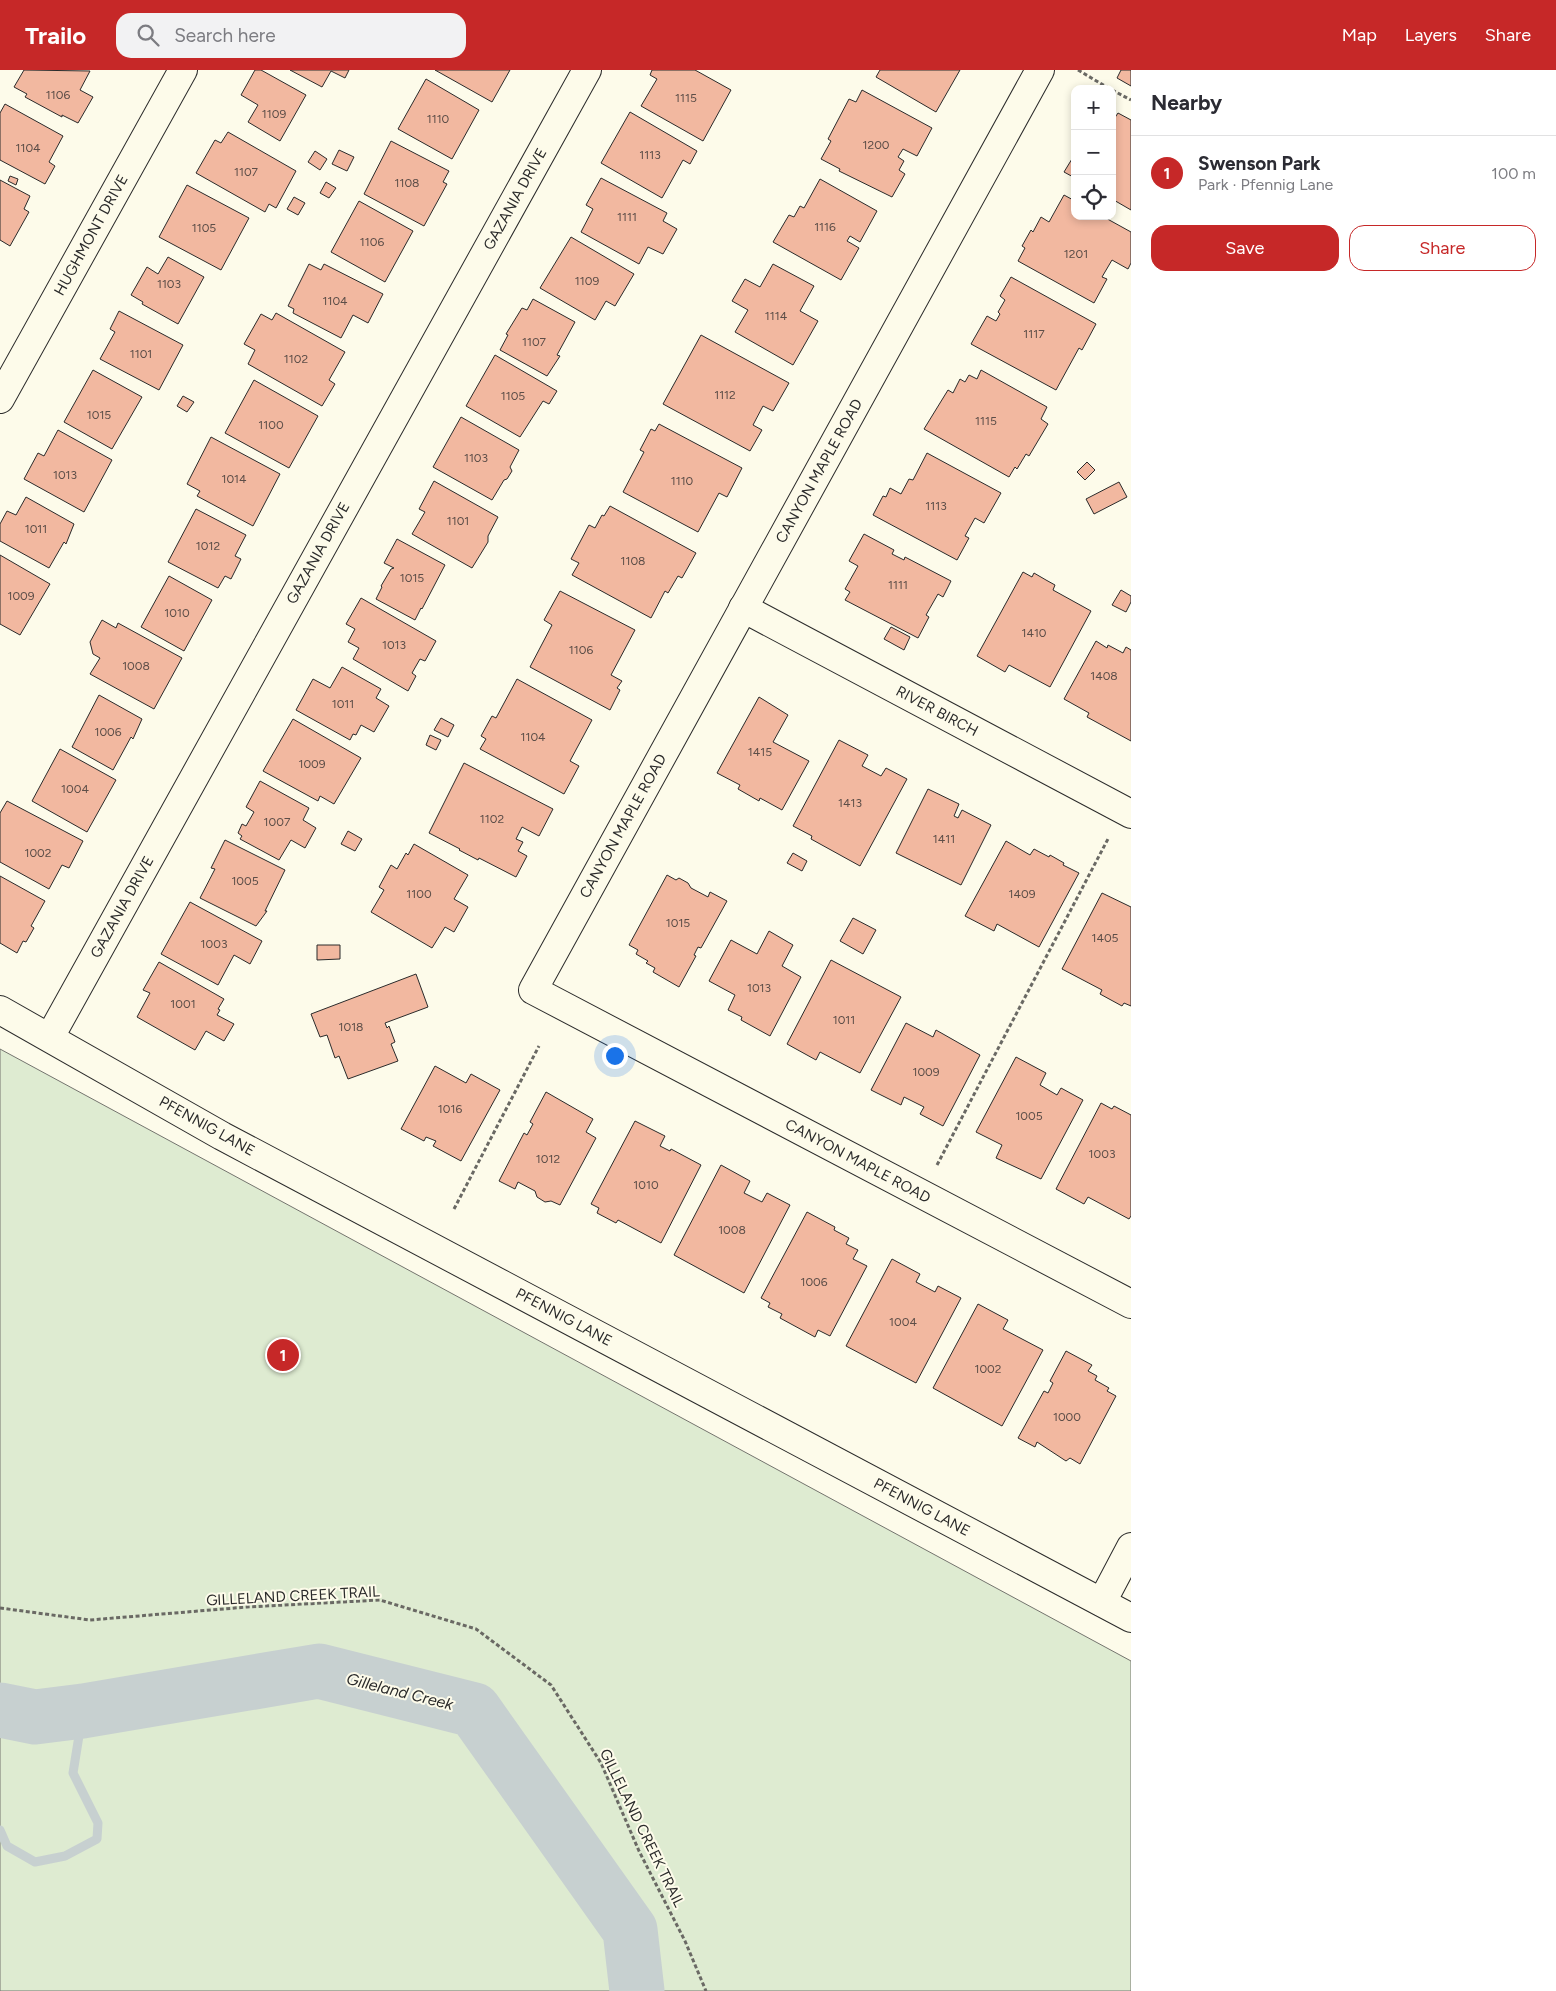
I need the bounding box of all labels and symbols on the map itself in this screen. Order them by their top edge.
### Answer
house number: 1106 [46,88,70,102]
house number: 1115 [675,91,697,105]
house number: 1109 [262,107,286,121]
house number: 1110 [427,112,450,126]
house number: 1200 [862,138,890,152]
house number: 1104 [15,141,41,155]
street label: GAZANIA DRIVE [480,145,550,253]
house number: 1113 [639,148,661,162]
house number: 1107 [234,165,259,179]
street label: HUGHMONT DRIVE [50,171,132,299]
house number: 1108 [395,176,419,190]
house number: 1111 [617,210,637,224]
house number: 1116 [814,220,836,234]
house number: 1105 [192,221,216,235]
house number: 1106 [360,235,384,249]
house number: 1201 [1064,247,1088,261]
house number: 1109 [575,274,599,288]
house number: 1103 [157,277,181,291]
house number: 1104 [322,294,348,308]
house number: 1114 [765,309,788,323]
house number: 1117 [1023,327,1045,341]
house number: 1107 [522,335,547,349]
house number: 1101 [130,347,152,361]
house number: 1102 [284,352,308,366]
house number: 1112 [714,388,736,402]
house number: 1105 [501,389,525,403]
street label: CANYON MAPLE ROAD [772,396,866,546]
house number: 1015 [87,408,111,422]
house number: 1115 [975,414,997,428]
house number: 1100 [258,418,284,432]
house number: 1103 [464,451,488,465]
house number: 1013 [53,468,77,482]
house number: 1014 [221,472,247,486]
house number: 1110 [671,474,694,488]
street label: GAZANIA DRIVE [283,499,353,607]
house number: 1113 [925,499,947,513]
house number: 1101 [447,514,469,528]
house number: 1011 [25,522,47,536]
house number: 1012 [196,539,220,553]
house number: 1108 [621,554,645,568]
house number: 1015 [400,571,424,585]
house number: 1111 [888,578,908,592]
house number: 1009 [7,589,35,603]
house number: 1010 [164,606,190,620]
house number: 1410 [1021,626,1047,640]
house number: 1013 [382,638,406,652]
house number: 1106 [569,643,593,657]
house number: 1008 [122,659,150,673]
house number: 1408 [1090,669,1118,683]
street label: RIVER BIRCH [893,682,981,740]
house number: 1011 [332,697,354,711]
house number: 1006 [94,725,122,739]
house number: 1104 [520,730,546,744]
house number: 1415 [748,745,772,759]
street label: CANYON MAPLE ROAD [576,751,670,901]
house number: 1009 [298,757,326,771]
house number: 1004 [61,782,89,796]
house number: 1413 [838,796,862,810]
house number: 1102 [480,812,504,826]
house number: 1007 [264,815,291,829]
house number: 1411 [933,832,955,846]
house number: 1002 [24,846,52,860]
street label: GAZANIA DRIVE [87,853,157,961]
house number: 1005 [231,874,259,888]
house number: 1100 [406,887,432,901]
house number: 1409 [1009,887,1036,901]
house number: 1015 [666,916,690,930]
house number: 1405 [1091,931,1119,945]
house number: 1003 [201,937,227,951]
house number: 1013 [747,981,771,995]
house number: 1001 [170,997,196,1011]
house number: 1011 [833,1013,855,1027]
house number: 1018 [339,1020,363,1034]
your location [602,1043,628,1069]
house number: 1009 [912,1065,940,1079]
street label: PFENNIG LANE [156,1092,258,1160]
house number: 1016 [438,1102,462,1116]
house number: 1005 [1015,1109,1043,1123]
street label: CANYON MAPLE ROAD [782,1115,934,1207]
house number: 1003 [1089,1147,1115,1161]
house number: 1012 [536,1152,560,1166]
house number: 1010 [633,1178,659,1192]
house number: 1008 [718,1223,746,1237]
house number: 1006 [800,1275,828,1289]
street label: PFENNIG LANE [513,1284,615,1350]
house number: 1004 [889,1315,917,1329]
pin: 1 [267,1336,299,1374]
house number: 1002 [974,1362,1002,1376]
house number: 1000 [1053,1410,1081,1424]
street label: PFENNIG LANE [871,1474,973,1540]
street label: GILLELAND CREEK TRAIL [206,1582,380,1610]
water label: Gilleland Creek [345,1669,456,1714]
street label: GILLELAND CREEK TRAIL [596,1746,688,1910]

